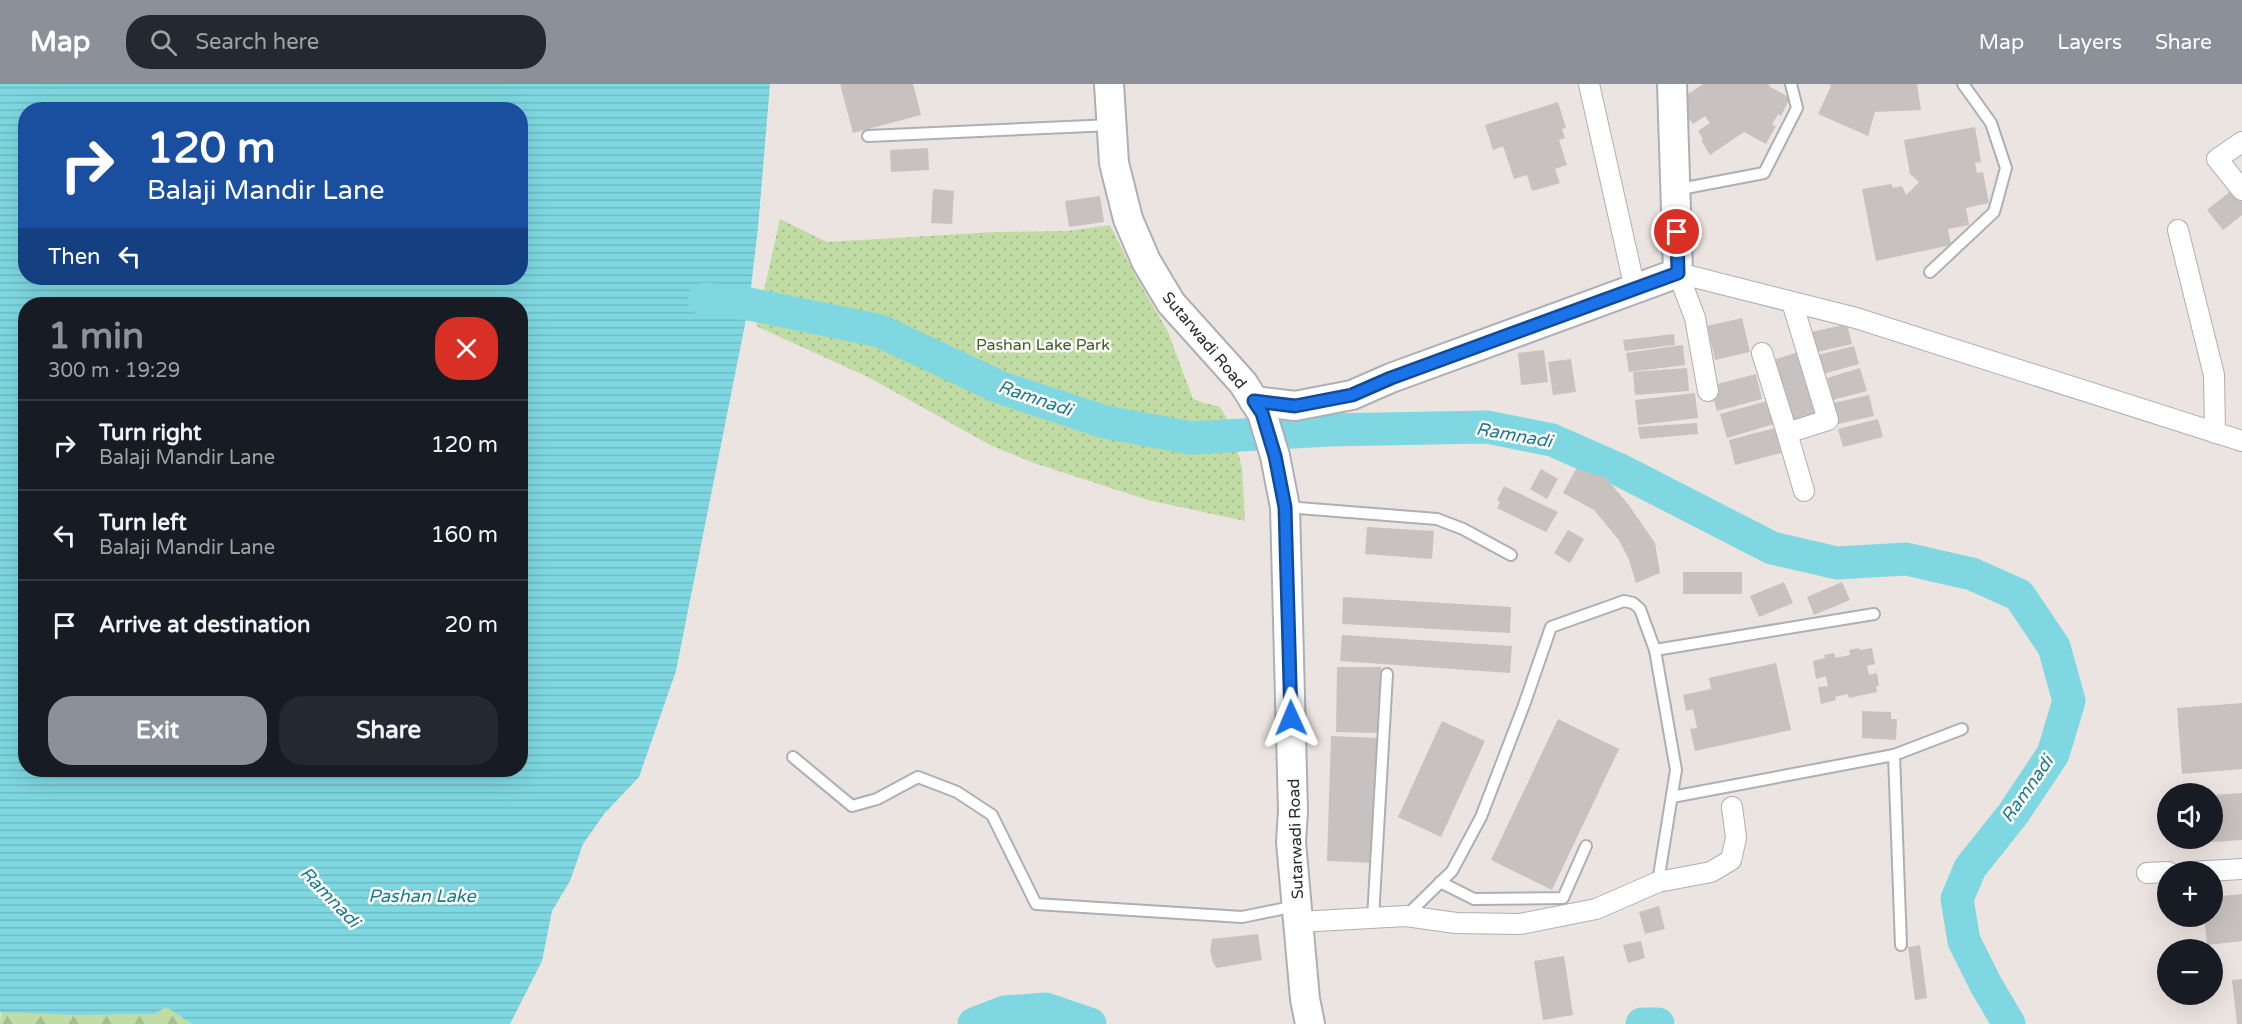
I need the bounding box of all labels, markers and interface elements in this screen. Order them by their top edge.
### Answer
search box [126,15,546,69]
text: Map [30,25,90,59]
icon: search [147,26,180,59]
text: Search here [195,29,319,55]
text: Map [1979,30,2024,55]
text: Layers [2057,30,2122,55]
text: Share [2155,30,2212,55]
text: 120 m [147,123,276,174]
icon: right [48,126,126,204]
text: Balaji Mandir Lane [147,174,385,207]
pin [1651,206,1702,257]
icon: arrive [1660,215,1693,248]
icon: left [113,240,146,273]
text: Then [48,244,101,270]
street label: Sutarwadi Road [1158,288,1251,393]
text: 1 min [48,315,144,358]
button: close [435,317,498,380]
park label: Pashan Lake Park [976,335,1110,355]
text: 300 m · 19:29 [48,359,180,383]
water label: Ramnadi [995,375,1077,422]
water label: Ramnadi [1474,418,1556,453]
text: Turn right [99,420,201,446]
icon: right [48,429,81,462]
text: 120 m [431,432,498,458]
text: Balaji Mandir Lane [99,446,275,470]
text: Turn left [99,510,187,536]
icon: left [48,519,81,552]
text: 160 m [431,522,498,548]
text: Balaji Mandir Lane [99,536,275,560]
icon: arrive [48,609,81,642]
text: Arrive at destination [99,612,310,638]
text: 20 m [444,612,498,638]
position arrow [1259,686,1323,750]
button: Exit [48,696,267,765]
button: Share [279,696,498,765]
water label: Ramnadi [1996,749,2059,827]
street label: Sutarwadi Road [1284,778,1308,900]
map controls [2157,783,2223,1005]
button: sound [2157,783,2223,849]
button: + [2157,861,2223,927]
water label: Ramnadi [296,862,366,934]
water label: Pashan Lake [368,885,477,907]
button: − [2157,939,2223,1005]

